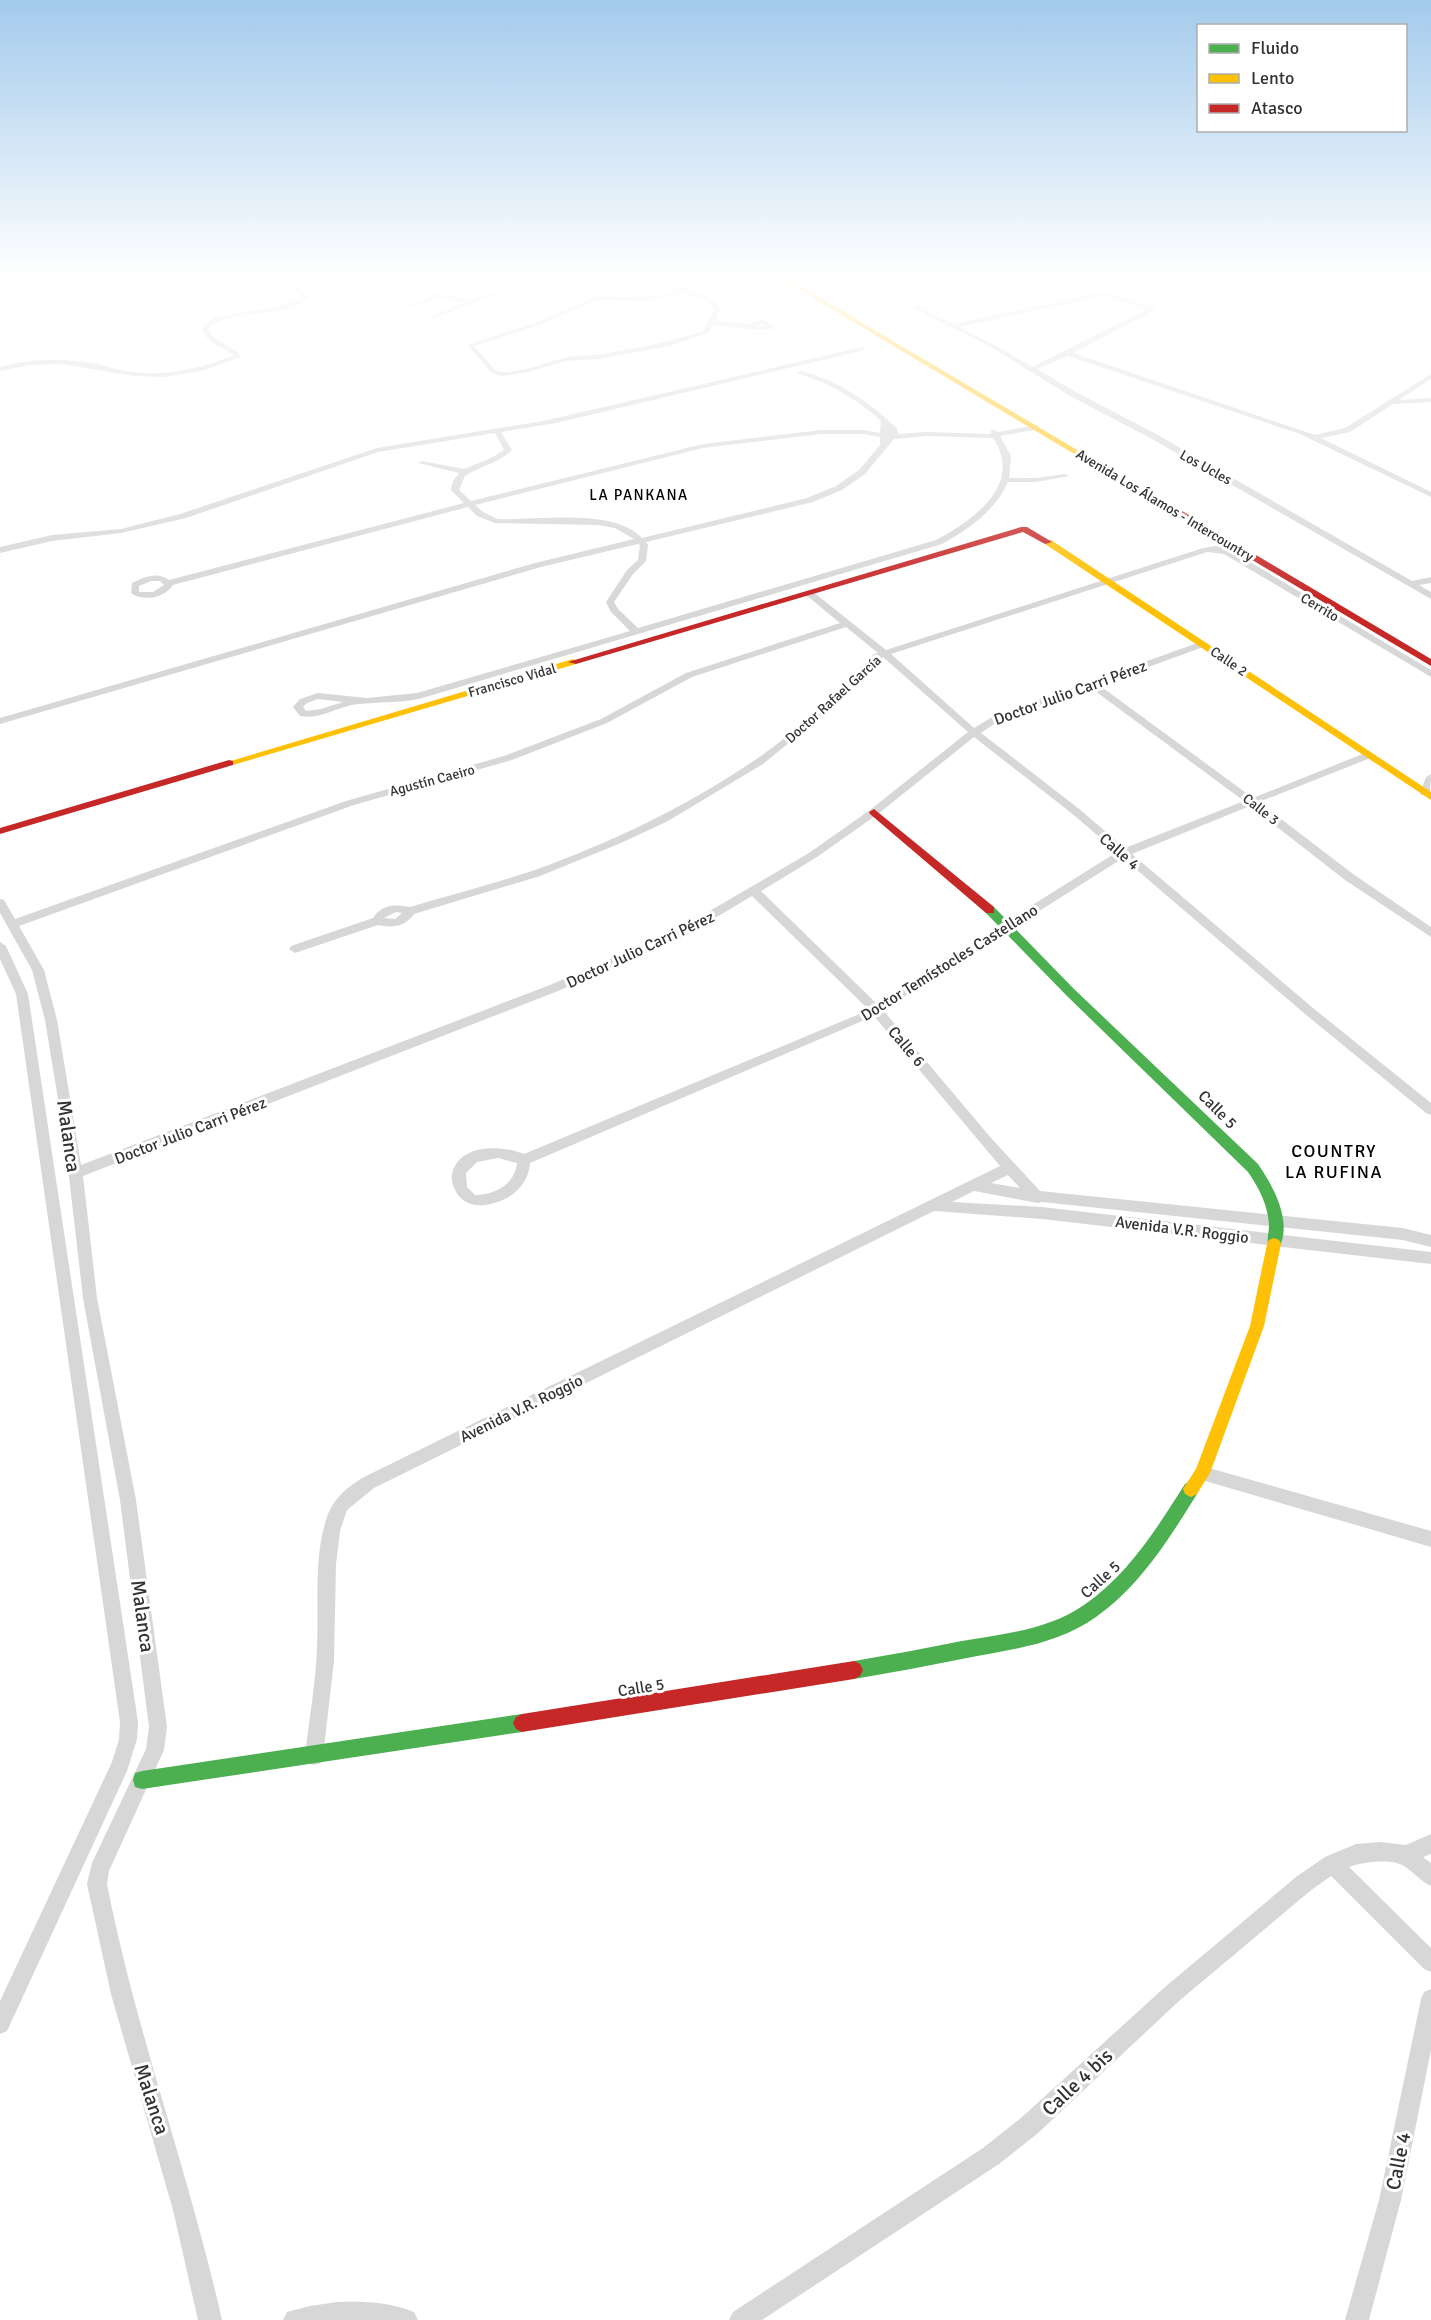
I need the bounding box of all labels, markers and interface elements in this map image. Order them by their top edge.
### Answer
legend [1197,24,1407,132]
text: Fluido [1251,37,1299,59]
text: Lento [1251,67,1294,89]
text: Atasco [1251,97,1303,119]
street label: Avenida Los Álamos - Intercountry [1073,446,1257,565]
street label: Los Ucles [1177,446,1235,489]
district label: LA PANKANA [589,486,689,504]
street label: Cerrito [1297,589,1342,625]
street label: Calle 2 [1207,643,1250,680]
street label: Doctor Rafael García [782,652,885,747]
street label: Doctor Julio Carri Pérez [991,656,1149,730]
street label: Francisco Vidal [466,660,558,701]
street label: Agustín Caeiro [388,761,477,800]
street label: Calle 3 [1239,790,1282,829]
street label: Calle 4 [1095,829,1144,875]
street label: Doctor Temístocles Castellano [857,900,1042,1026]
street label: Doctor Julio Carri Pérez [563,907,718,993]
street label: Calle 6 [883,1022,929,1071]
street label: Calle 5 [1194,1086,1241,1133]
street label: Doctor Julio Carri Pérez [112,1093,269,1169]
street label: Malanca [51,1098,86,1174]
district label: COUNTRY LA RUFINA [1285,1140,1383,1183]
street label: Avenida V.R. Roggio [1114,1212,1250,1248]
street label: Avenida V.R. Roggio [457,1370,586,1447]
street label: Calle 5 [1077,1557,1125,1603]
street label: Malanca [125,1578,160,1654]
street label: Calle 5 [616,1674,666,1702]
street label: Calle 4 bis [1037,2043,1118,2121]
street label: Malanca [128,2061,175,2138]
street label: Calle 4 [1381,2130,1416,2192]

